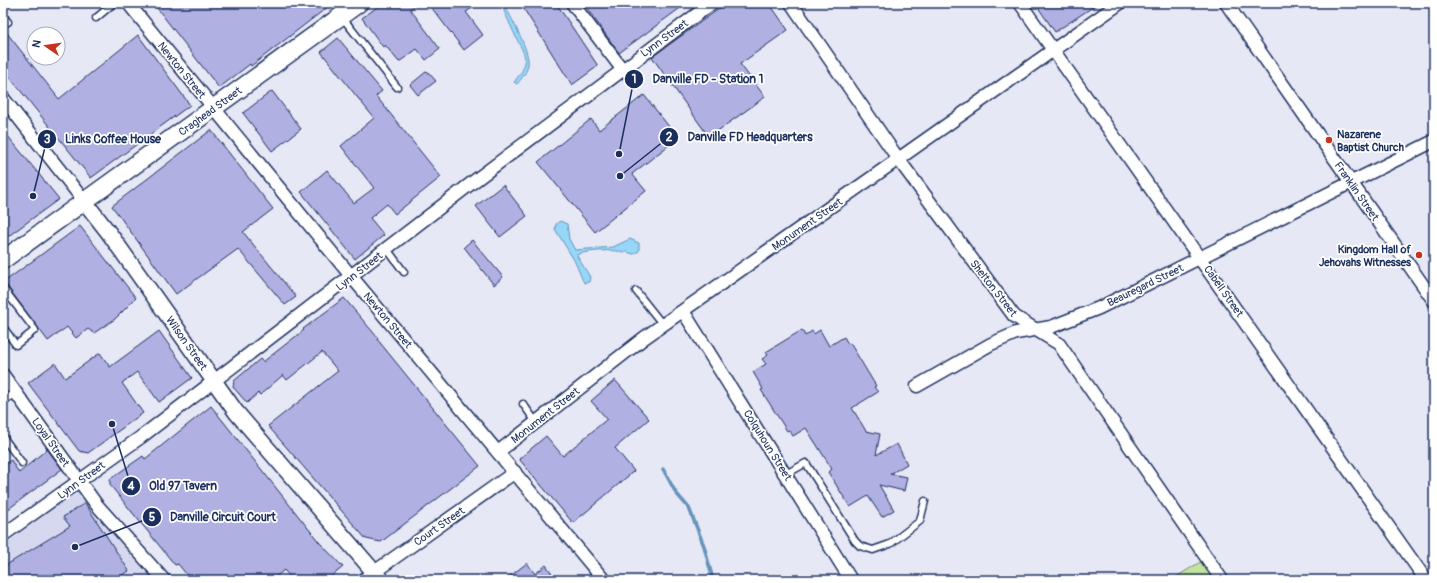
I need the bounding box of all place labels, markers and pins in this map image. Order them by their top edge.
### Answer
callout: Danville FD - Station 1 [624,67,771,91]
callout: Danville FD Headquarters [659,125,821,149]
callout: Links Coffee House [37,127,169,151]
place label: Nazarene Baptist Church [1337,128,1404,154]
marker: Nazarene Baptist Church [1324,135,1334,145]
place label: Kingdom Hall of Jehovahs Witnesses [1319,243,1412,269]
marker: Kingdom Hall of Jehovahs Witnesses [1414,250,1424,260]
callout: Old 97 Tavern [121,474,225,498]
callout: Danville Circuit Court [142,505,284,529]

